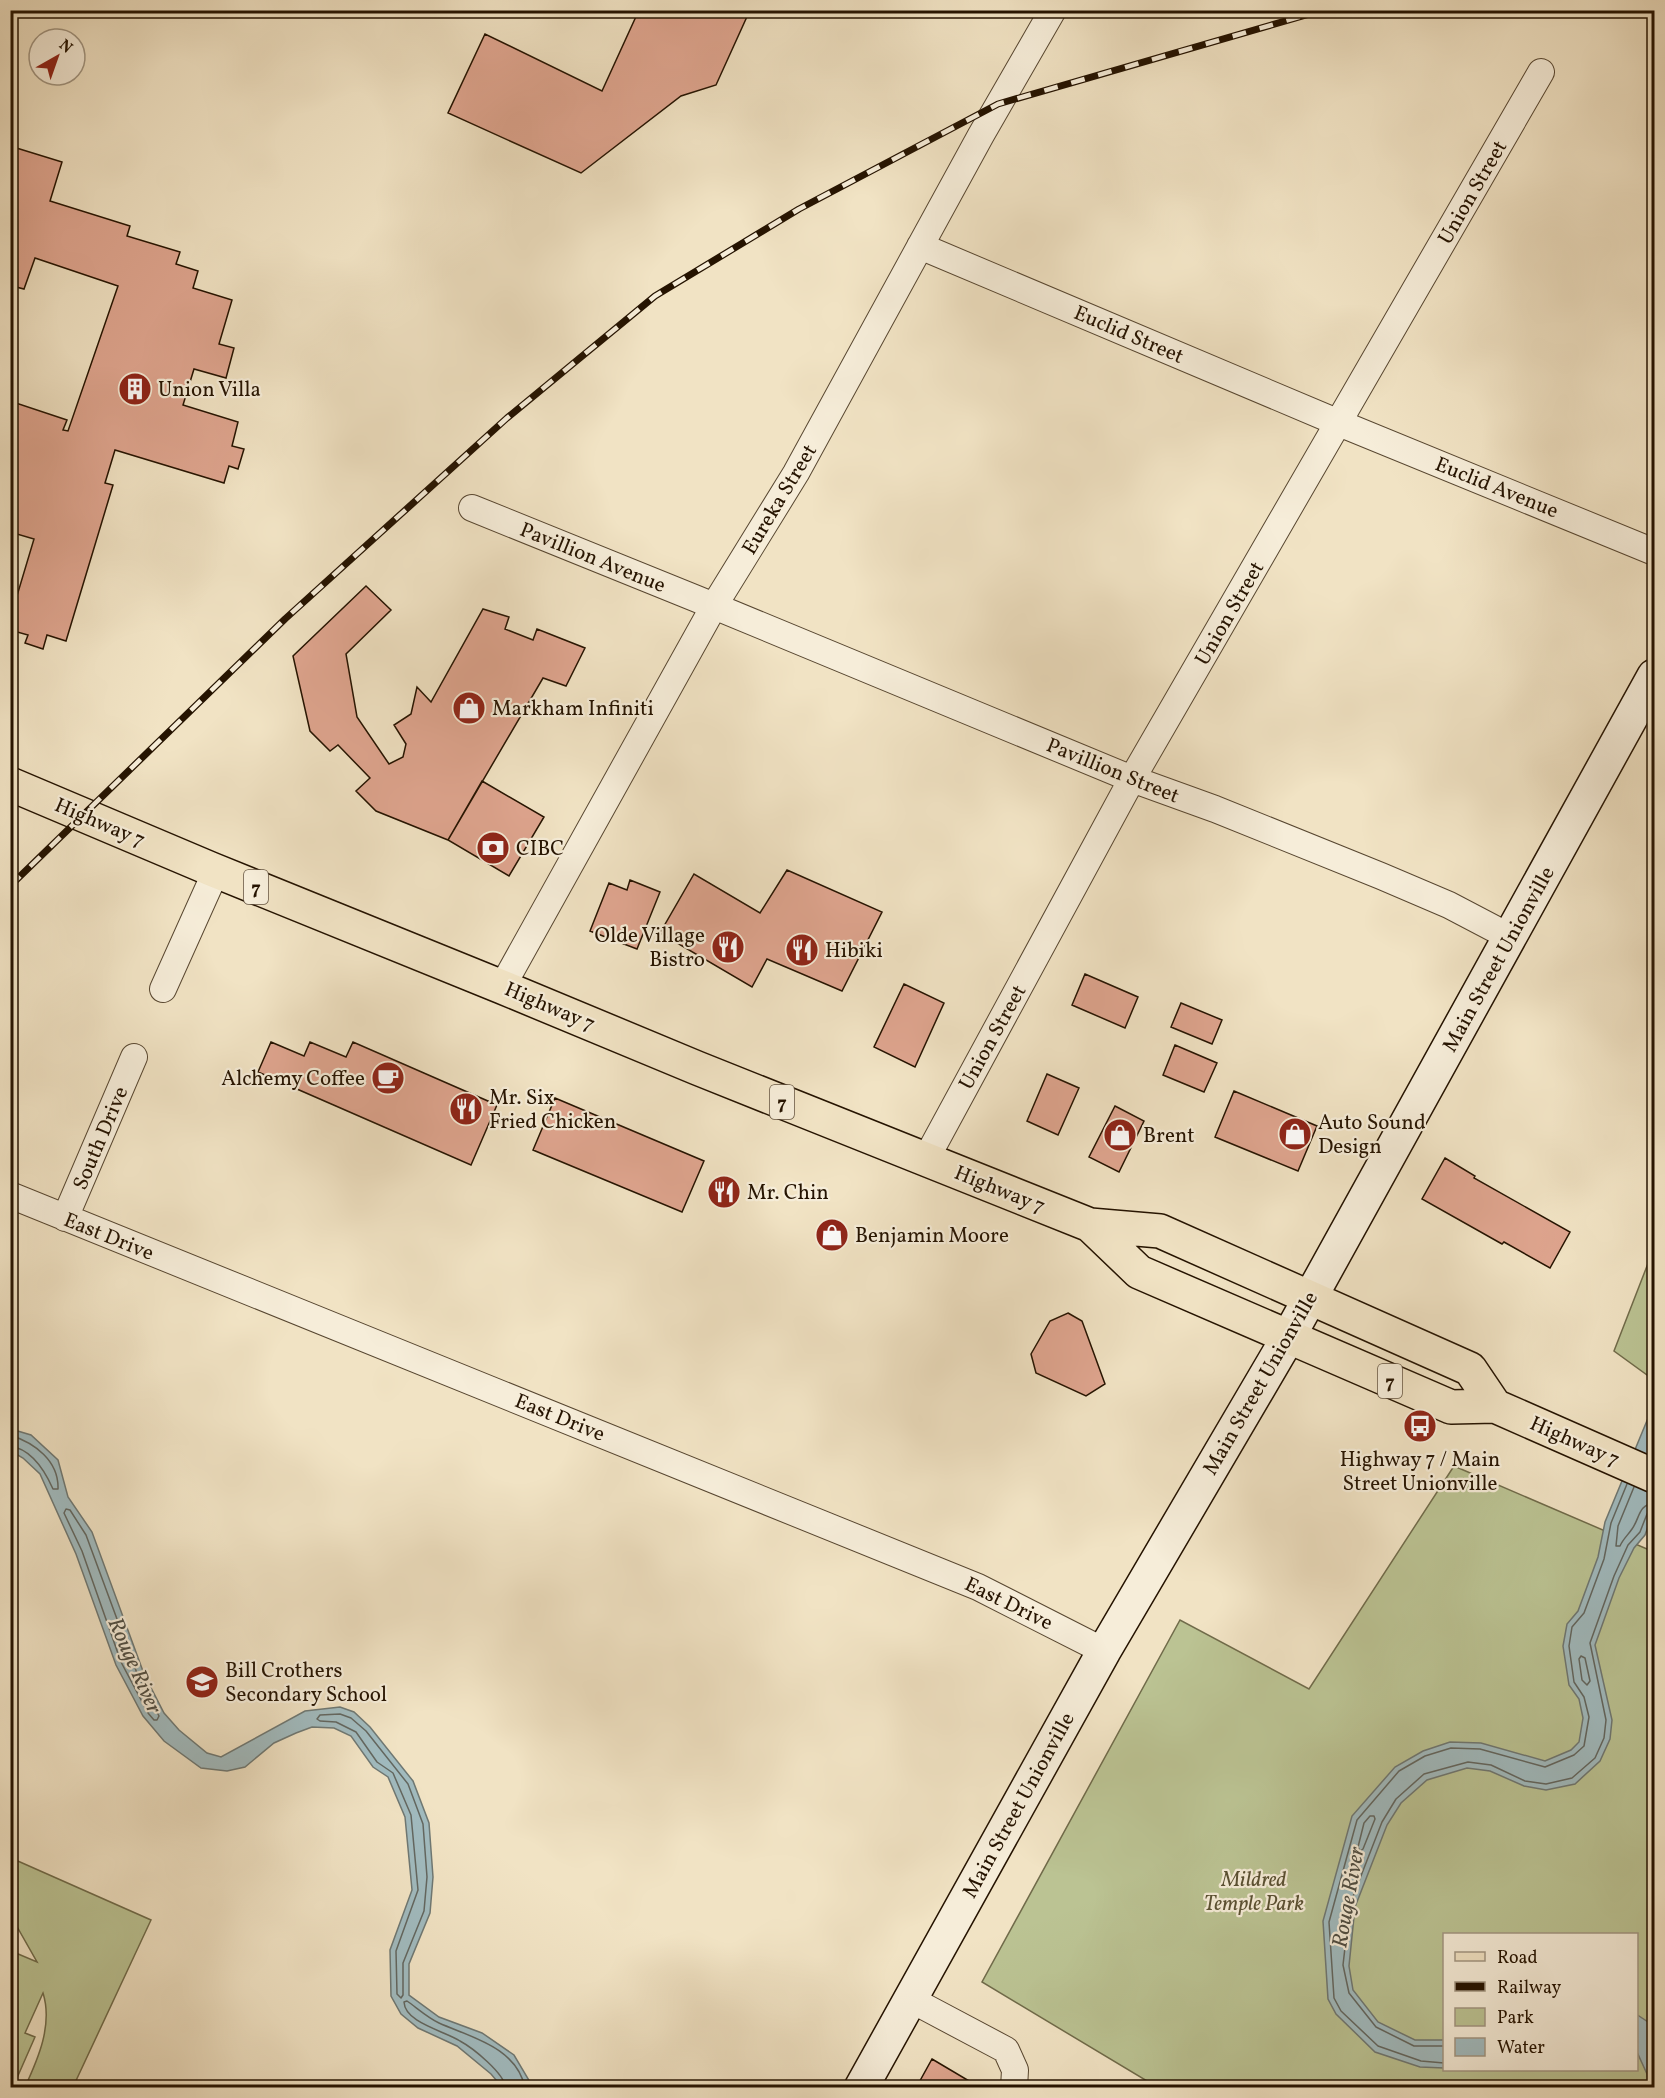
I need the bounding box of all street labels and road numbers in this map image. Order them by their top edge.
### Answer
street label: Union Street [1432,135,1515,250]
street label: Euclid Street [1069,299,1188,372]
street label: Eureka Street [736,439,825,561]
street label: Euclid Avenue [1430,450,1562,526]
street label: Pavillion Avenue [515,516,670,601]
street label: Union Street [1189,556,1272,671]
street label: Pavillion Street [1042,731,1183,811]
street label: Highway 7 [50,791,149,855]
street label: Main Street Unionville [1436,862,1562,1058]
road number: 7 [244,870,268,904]
street label: Highway 7 [500,975,599,1039]
street label: Union Street [953,980,1034,1095]
street label: South Drive [67,1082,136,1195]
road number: 7 [770,1085,794,1119]
street label: Highway 7 [950,1159,1049,1222]
street label: East Drive [59,1206,158,1269]
street label: Main Street Unionville [1197,1286,1326,1481]
road number: 7 [1378,1364,1402,1398]
street label: East Drive [510,1387,609,1450]
street label: Highway 7 [1525,1410,1624,1475]
street label: East Drive [959,1571,1057,1638]
street label: Main Street Unionville [956,1708,1082,1904]

